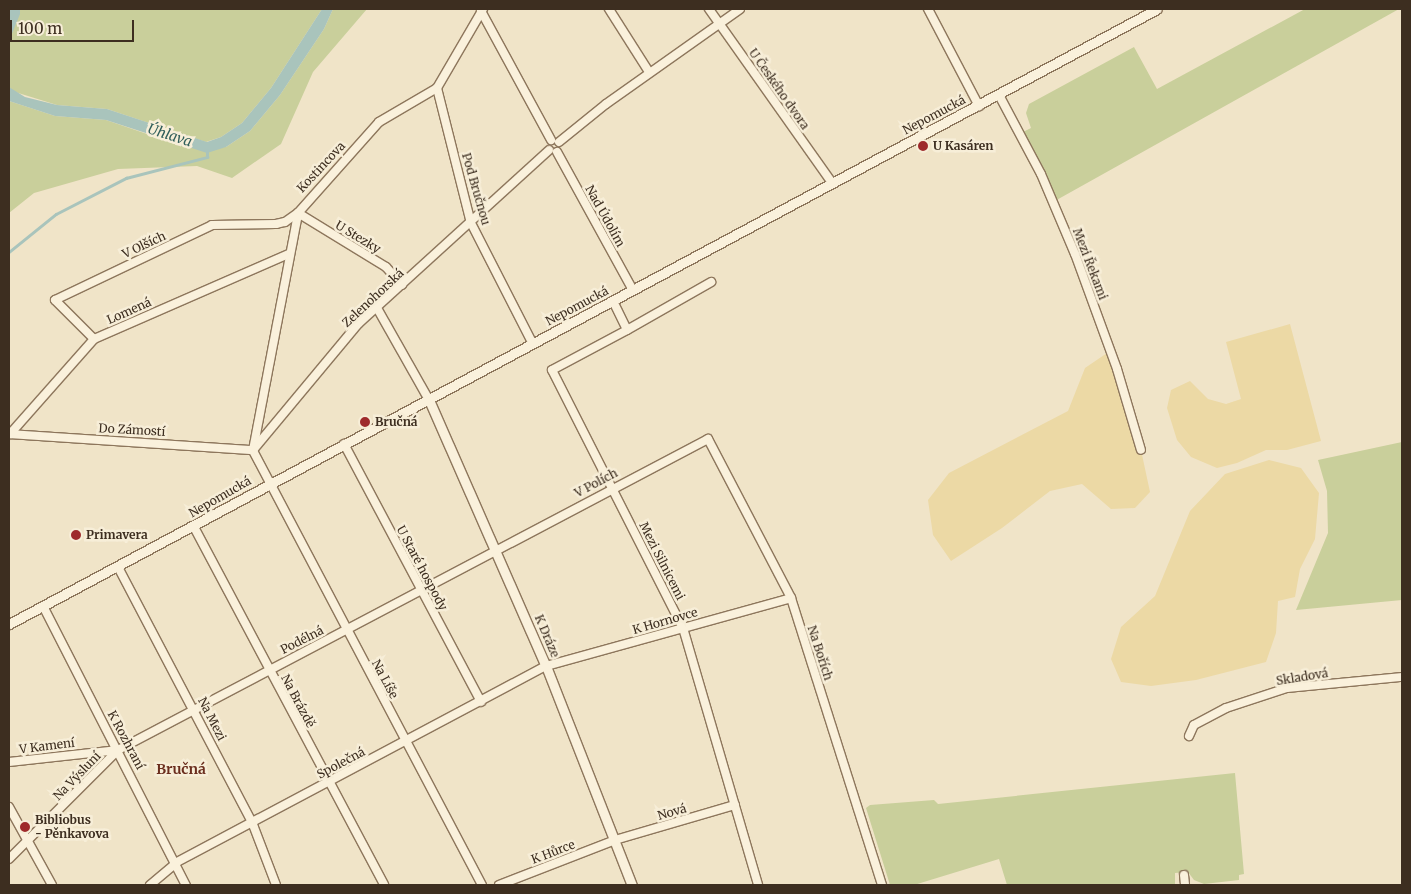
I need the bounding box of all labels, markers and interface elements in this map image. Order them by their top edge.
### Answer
scale bar [12,10,136,42]
text: 100 m [18,19,62,38]
street label: U Českého dvora [746,46,812,132]
street label: Nepomucká [900,92,968,138]
water label: Úhlava [146,120,194,150]
street label: Kostincova [294,139,348,195]
place label: U Kasáren [933,139,993,153]
marker: U Kasáren [917,140,929,152]
street label: Pod Bručnou [459,151,493,227]
street label: Nad Údolím [582,183,628,249]
street label: U Stezky [333,218,383,256]
street label: Mezi Řekami [1070,226,1110,302]
street label: V Olších [120,229,168,261]
street label: Zelenohorská [339,266,407,330]
street label: Nepomucká [543,283,611,329]
street label: Lomená [105,295,153,327]
place label: Bručná [375,415,418,429]
marker: Bručná [359,416,371,428]
street label: Do Zámostí [98,421,166,439]
street label: V Polích [572,466,620,500]
street label: Nepomucká [186,473,254,521]
street label: Mezi Silnicemi [636,520,688,602]
street label: U Staré hospody [394,523,450,613]
place label: Primavera [86,528,148,542]
marker: Primavera [70,529,82,541]
street label: K Hornovce [631,605,699,637]
street label: K Dráze [532,612,562,660]
street label: Podélná [278,623,326,657]
street label: Na Bořích [804,624,836,682]
street label: Na Líše [369,657,401,701]
street label: Skladová [1275,666,1329,688]
street label: Na Brázdě [278,672,318,730]
street label: Na Mezi [195,695,229,743]
street label: K Rozhraní [105,708,147,772]
street label: V Kamení [18,735,76,757]
street label: Společná [315,744,367,782]
street label: Na Výsluní [50,749,104,803]
district label: Bručná [156,761,206,777]
street label: Nová [656,801,688,823]
place label: Bibliobus - Pěnkavova [35,813,109,841]
marker: Bibliobus - Pěnkavova [19,821,31,833]
street label: K Hůrce [529,837,577,867]

